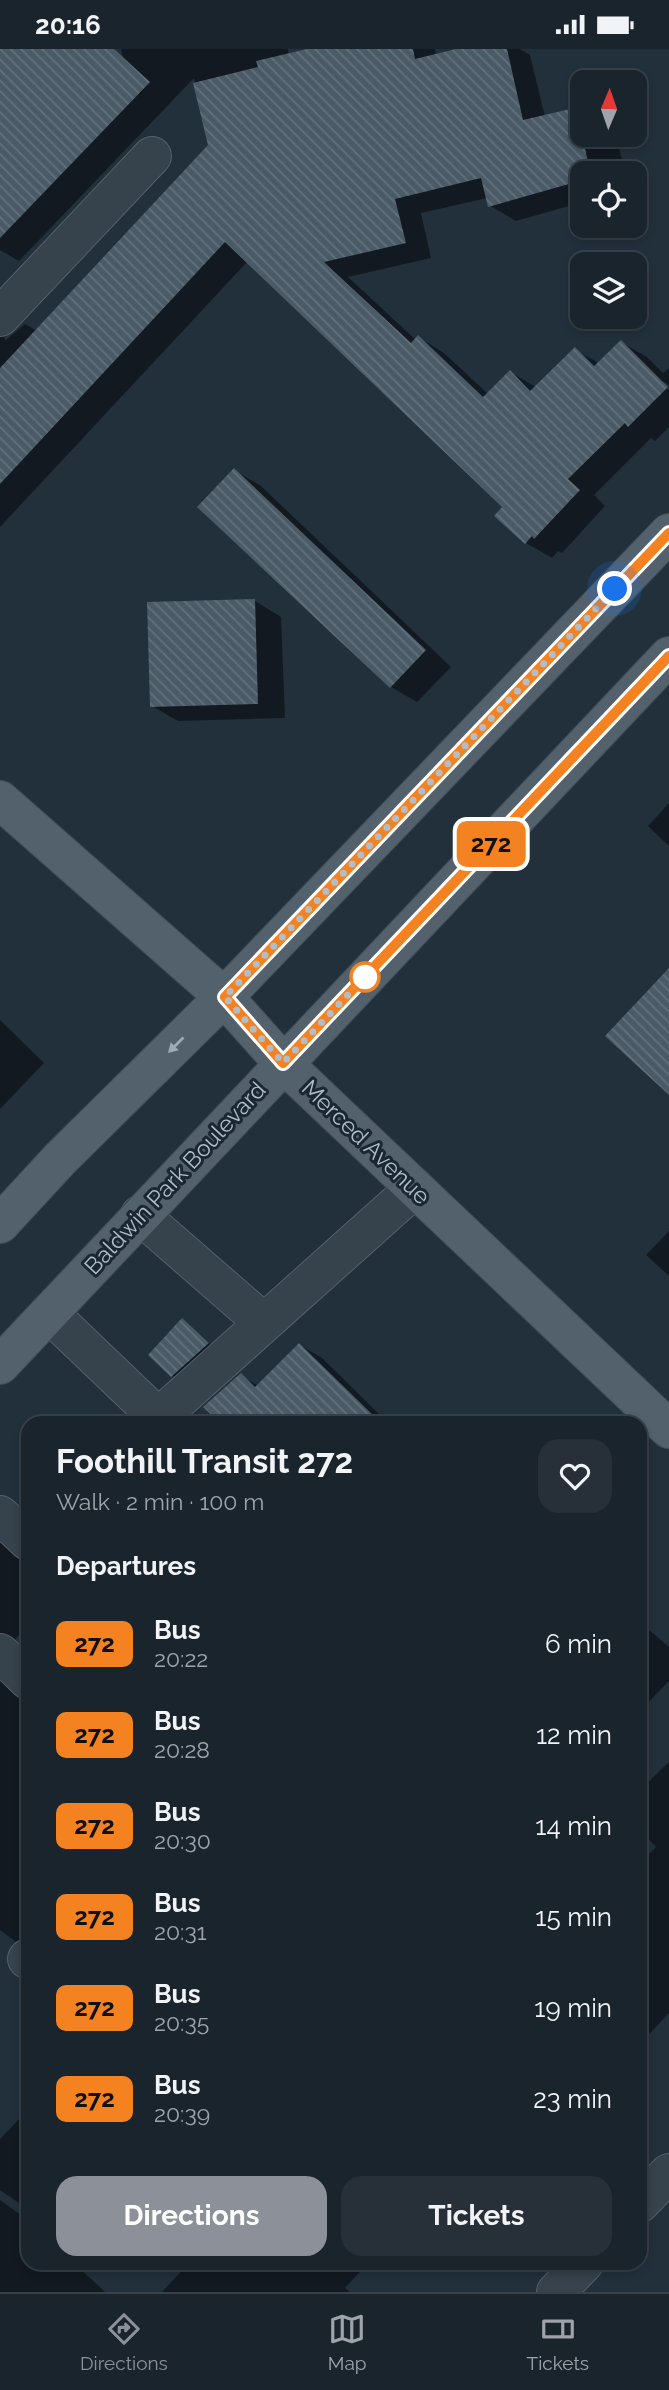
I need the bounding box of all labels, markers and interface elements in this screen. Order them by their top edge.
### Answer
text: 20:16 [35,10,101,40]
north arrow [570,70,648,147]
map controls [570,70,647,329]
button: locate [570,161,647,238]
button: layers [570,252,647,329]
your location [597,571,632,606]
line badge: 272 [451,821,531,867]
text: 272 [471,829,511,858]
unlabelled marker [350,962,380,992]
one-way arrow [168,1036,185,1052]
street label: Merced Avenue [297,1074,436,1209]
street label: Baldwin Park Boulevard [79,1076,271,1279]
button: heart [538,1439,612,1513]
text: Foothill Transit 272 [56,1442,353,1481]
text: Walk · 2 min · 100 m [56,1488,264,1515]
text: Departures [56,1551,196,1581]
text: Bus [154,1615,201,1645]
text: 272 [74,1629,115,1658]
text: 6 min [545,1629,612,1659]
text: 20:22 [154,1645,208,1672]
text: Bus [154,1706,201,1736]
text: 272 [74,1720,115,1749]
text: 12 min [536,1720,612,1750]
text: 20:28 [154,1736,210,1763]
text: Bus [154,1797,201,1827]
text: 272 [74,1811,115,1840]
text: 14 min [535,1811,612,1841]
text: 20:30 [154,1827,211,1854]
text: Bus [154,1888,201,1918]
text: 272 [74,1902,115,1931]
text: 15 min [535,1902,612,1932]
text: 20:31 [154,1918,207,1945]
text: Bus [154,1979,201,2009]
text: 272 [74,1993,115,2022]
text: 19 min [534,1993,612,2023]
text: 20:35 [154,2009,209,2036]
text: Bus [154,2070,201,2100]
text: 272 [74,2084,115,2113]
text: 23 min [533,2084,612,2114]
text: 20:39 [154,2100,210,2127]
button: Directions [56,2176,327,2256]
button: Tickets [341,2176,612,2256]
tab: Directions [80,2310,168,2374]
tab: Map [328,2310,367,2374]
tab: Tickets [527,2310,589,2374]

